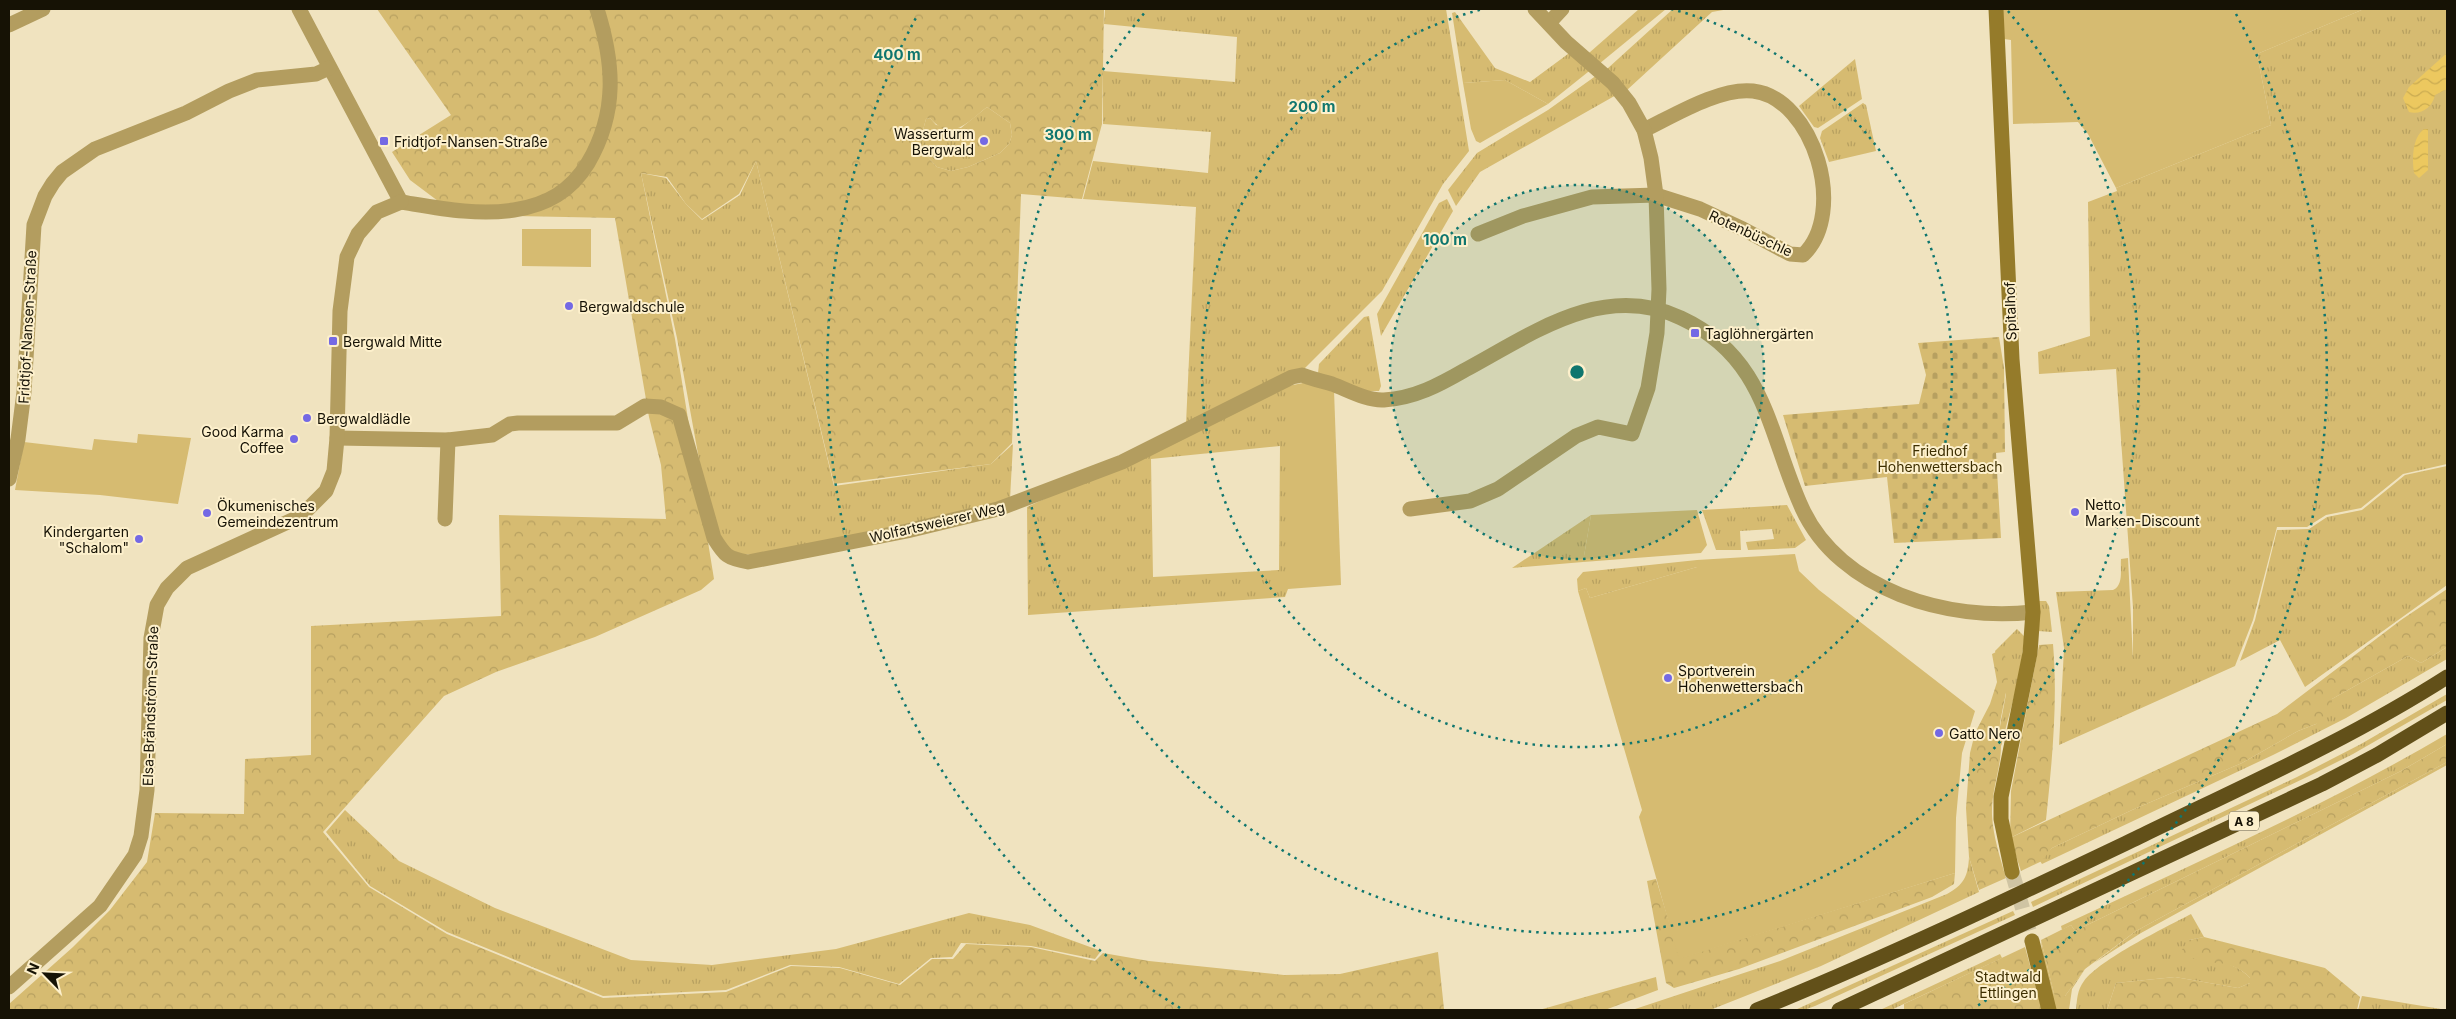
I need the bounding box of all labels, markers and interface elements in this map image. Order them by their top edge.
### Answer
text: 400 m [873,45,921,64]
text: 200 m [1289,97,1335,116]
place label: Wasserturm Bergwald [894,125,974,158]
text: 300 m [1044,125,1092,144]
place label: Fridtjof-Nansen-Straße [394,133,548,150]
marker: Fridtjof-Nansen-Straße [378,135,390,147]
marker: Wasserturm Bergwald [978,135,990,147]
street label: Rotenbüschle [1707,206,1795,260]
text: 100 m [1423,230,1467,249]
street label: Fridtjof-Nansen-Straße [14,250,40,404]
street label: Spitalhof [2000,281,2020,341]
place label: Bergwaldschule [579,298,685,315]
marker: Bergwaldschule [563,300,575,312]
place label: Taglöhnergärten [1705,325,1814,342]
marker: Taglöhnergärten [1689,327,1701,339]
place label: Bergwald Mitte [343,333,442,350]
marker: Bergwald Mitte [327,335,339,347]
centre of rings [1568,363,1586,381]
place label: Bergwaldlädle [317,410,411,427]
marker: Bergwaldlädle [301,412,313,424]
place label: Good Karma Coffee [201,423,284,456]
marker: Good Karma Coffee [288,433,300,445]
park label: Friedhof Hohenwettersbach [1877,442,2003,475]
place label: Netto Marken-Discount [2085,496,2200,529]
place label: Ökumenisches Gemeindezentrum [217,497,339,530]
street label: Wolfartsweierer Weg [868,498,1006,546]
marker: Netto Marken-Discount [2069,506,2081,518]
marker: Ökumenisches Gemeindezentrum [201,507,213,519]
place label: Kindergarten "Schalom" [43,523,129,556]
marker: Kindergarten "Schalom" [133,533,145,545]
street label: Elsa-Brändström-Straße [139,626,161,786]
place label: Sportverein Hohenwettersbach [1678,662,1803,695]
marker: Sportverein Hohenwettersbach [1662,672,1674,684]
place label: Gatto Nero [1949,725,2020,742]
marker: Gatto Nero [1933,727,1945,739]
road number: A 8 [2229,811,2259,830]
north arrow [20,949,70,999]
text: N [23,960,43,977]
park label: Stadtwald Ettlingen [1975,968,2041,1001]

